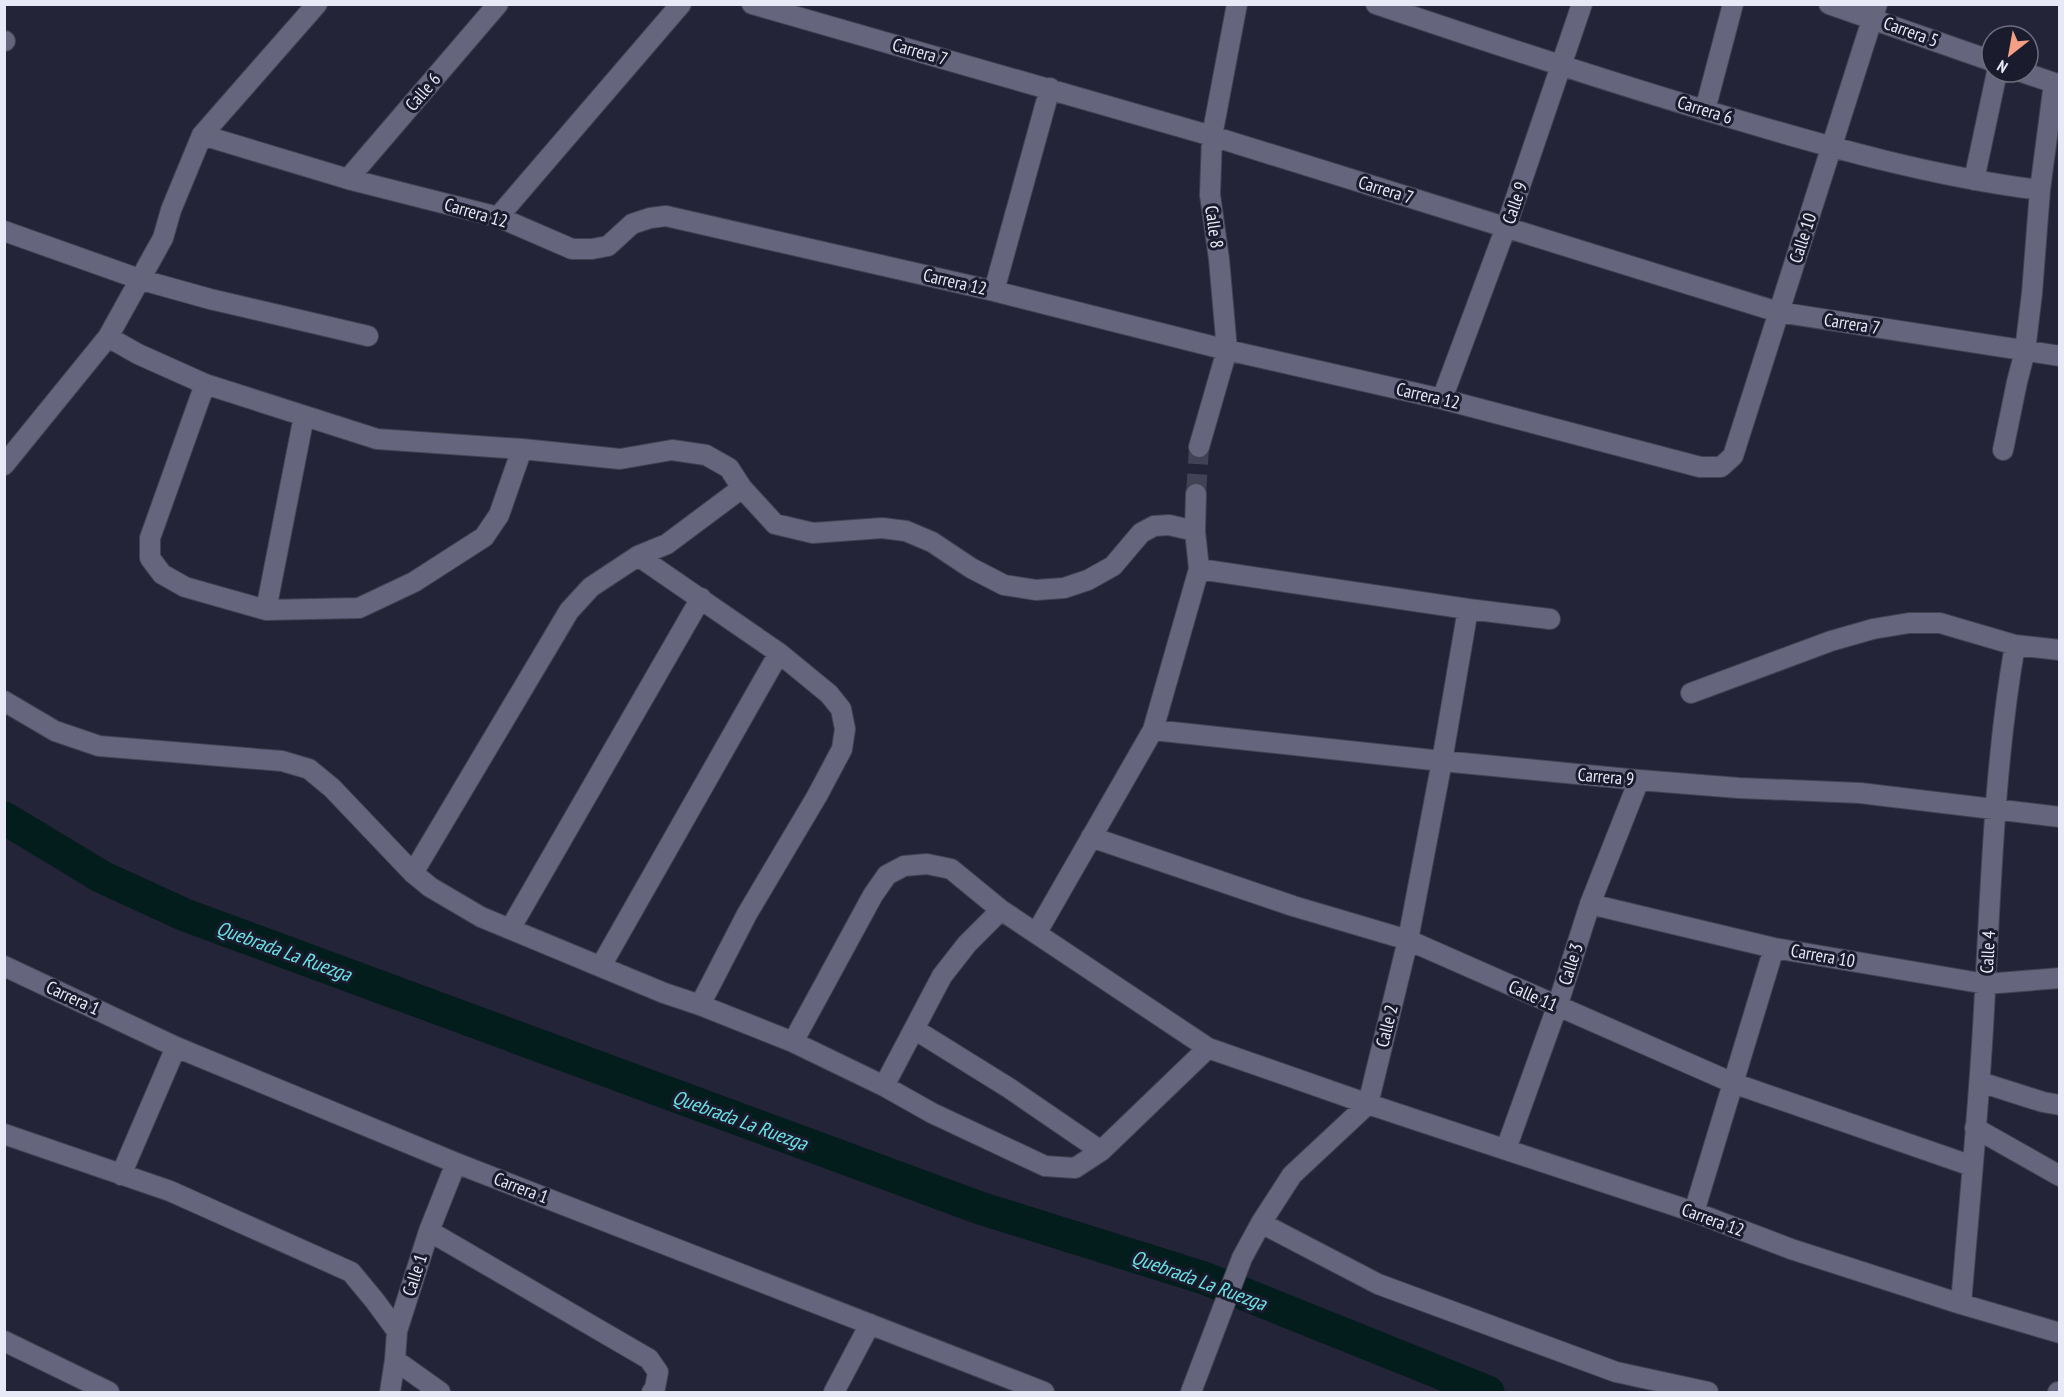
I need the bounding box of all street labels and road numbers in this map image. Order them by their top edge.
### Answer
street label: Carrera 5 [1881,11,1942,52]
street label: Carrera 7 [890,33,950,70]
street label: Calle 6 [400,68,445,115]
street label: Carrera 6 [1675,90,1736,129]
street label: Carrera 7 [1356,170,1417,209]
street label: Calle 9 [1497,179,1532,227]
street label: Carrera 12 [442,193,510,232]
street label: Calle 8 [1200,204,1229,250]
street label: Calle 10 [1784,210,1821,266]
street label: Carrera 12 [921,263,989,300]
street label: Carrera 7 [1822,308,1882,339]
street label: Carrera 12 [1394,377,1462,414]
street label: Carrera 9 [1577,763,1635,790]
street label: Calle 4 [1975,930,2000,974]
street label: Carrera 10 [1789,939,1857,972]
street label: Calle 3 [1553,940,1588,988]
street label: Carrera 1 [43,975,104,1020]
street label: Calle 11 [1505,975,1561,1016]
street label: Calle 2 [1370,1002,1403,1049]
street label: Carrera 1 [491,1167,552,1208]
street label: Carrera 12 [1679,1198,1747,1241]
street label: Calle 1 [397,1251,432,1299]

